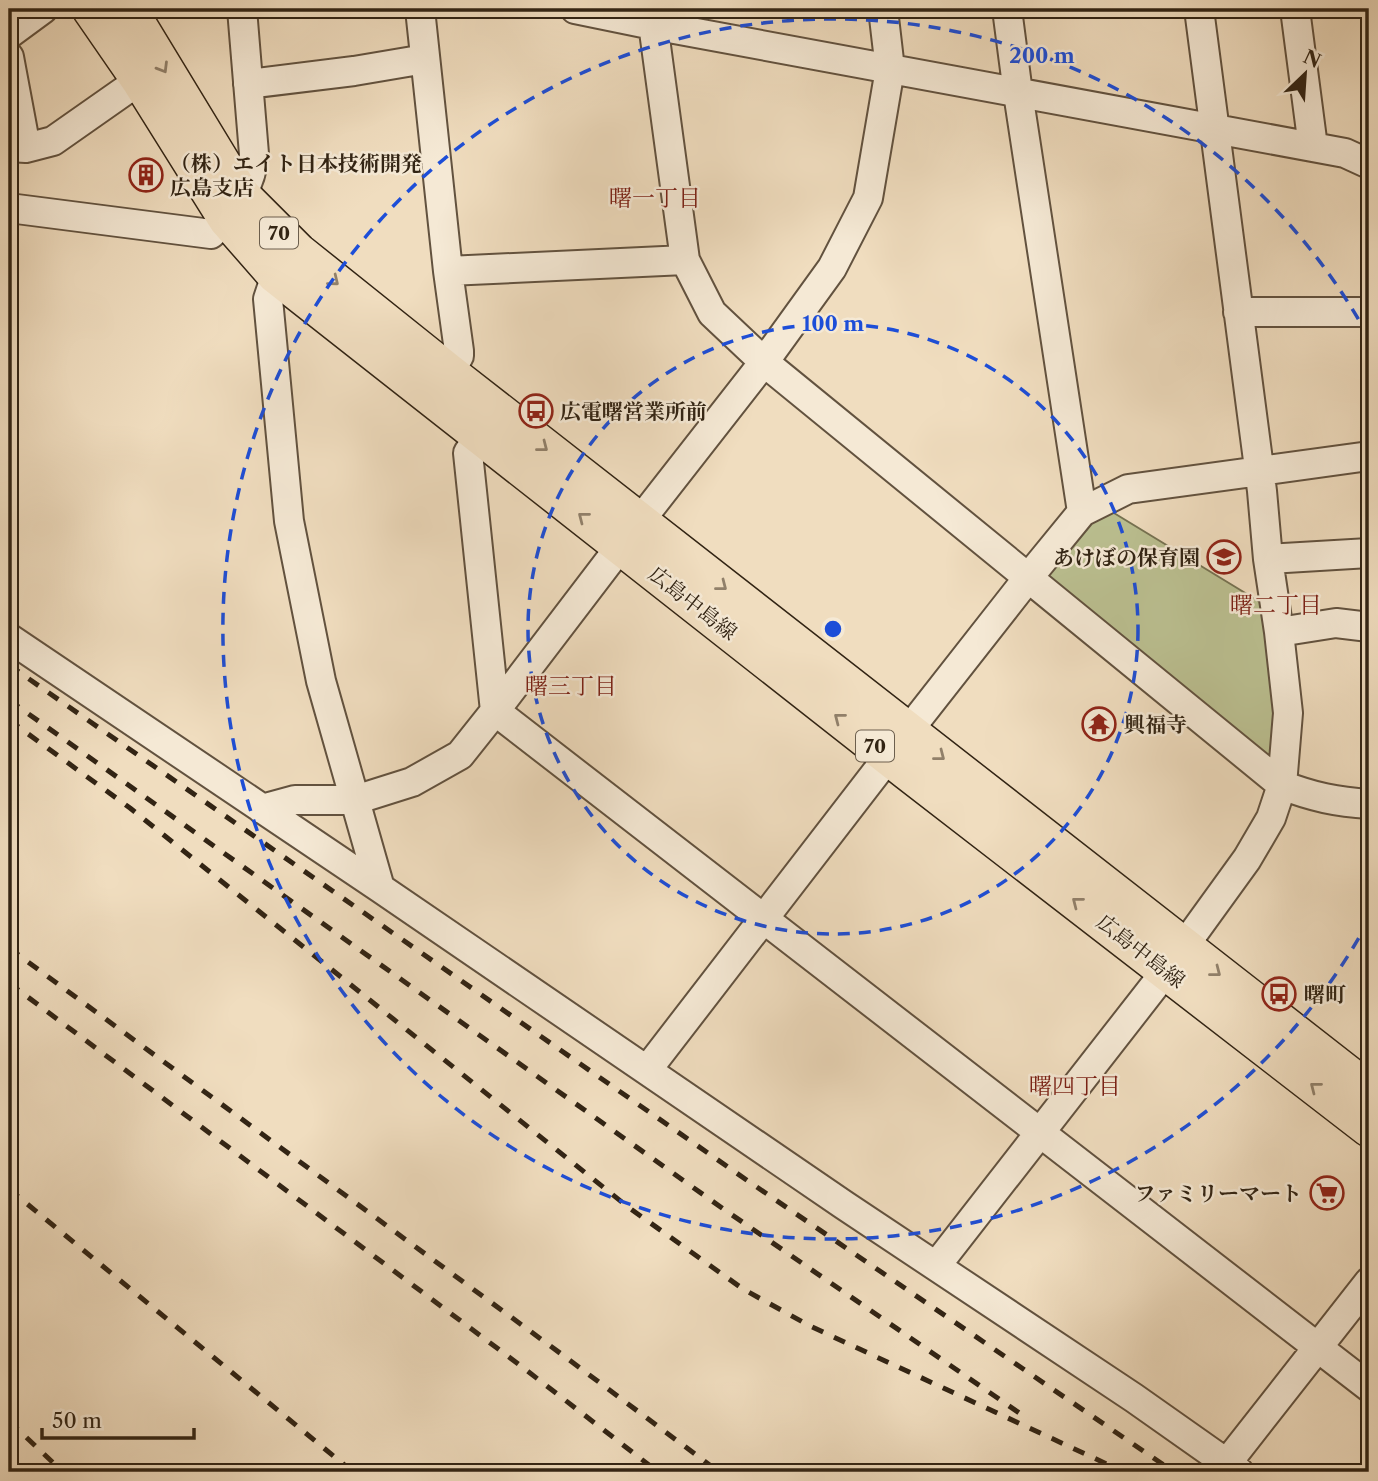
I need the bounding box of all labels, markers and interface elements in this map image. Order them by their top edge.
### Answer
north arrow [1270,38,1340,108]
text: 200 m [1009,43,1075,68]
text: N [1300,45,1324,73]
one-way arrow [155,60,168,73]
place label: （株）エイト日本技術開発 広島支店 [170,151,422,200]
building icon: （株）エイト日本技術開発 広島支店 [127,156,165,194]
district label: 曙一丁目 [609,184,701,212]
road number: 70 [260,218,298,248]
one-way arrow [326,273,339,285]
text: 100 m [802,311,864,336]
bus stop icon: 広電曙営業所前 [517,392,555,430]
place label: 広電曙営業所前 [560,399,707,424]
one-way arrow [535,438,548,451]
one-way arrow [579,512,591,525]
school or university icon: あけぼの保育園 [1205,538,1243,576]
place label: あけぼの保育園 [1053,545,1200,570]
street label: 広島中島線 [644,561,742,645]
one-way arrow [715,578,727,591]
district label: 曙二丁目 [1230,591,1322,619]
centre of rings [821,617,845,641]
district label: 曙三丁目 [525,672,617,700]
temple icon: 興福寺 [1080,705,1118,743]
place label: 興福寺 [1124,712,1187,737]
one-way arrow [835,713,847,726]
road number: 70 [856,730,894,762]
one-way arrow [933,748,945,761]
one-way arrow [1073,898,1085,911]
street label: 広島中島線 [1092,909,1190,993]
one-way arrow [1209,963,1221,976]
bus stop icon: 曙町 [1260,975,1298,1013]
place label: 曙町 [1304,982,1346,1007]
district label: 曙四丁目 [1029,1072,1121,1100]
one-way arrow [1311,1082,1323,1095]
supermarket icon: ファミリーマート [1308,1174,1346,1212]
place label: ファミリーマート [1134,1181,1302,1206]
scale bar [42,1397,194,1441]
text: 50 m [52,1408,102,1433]

